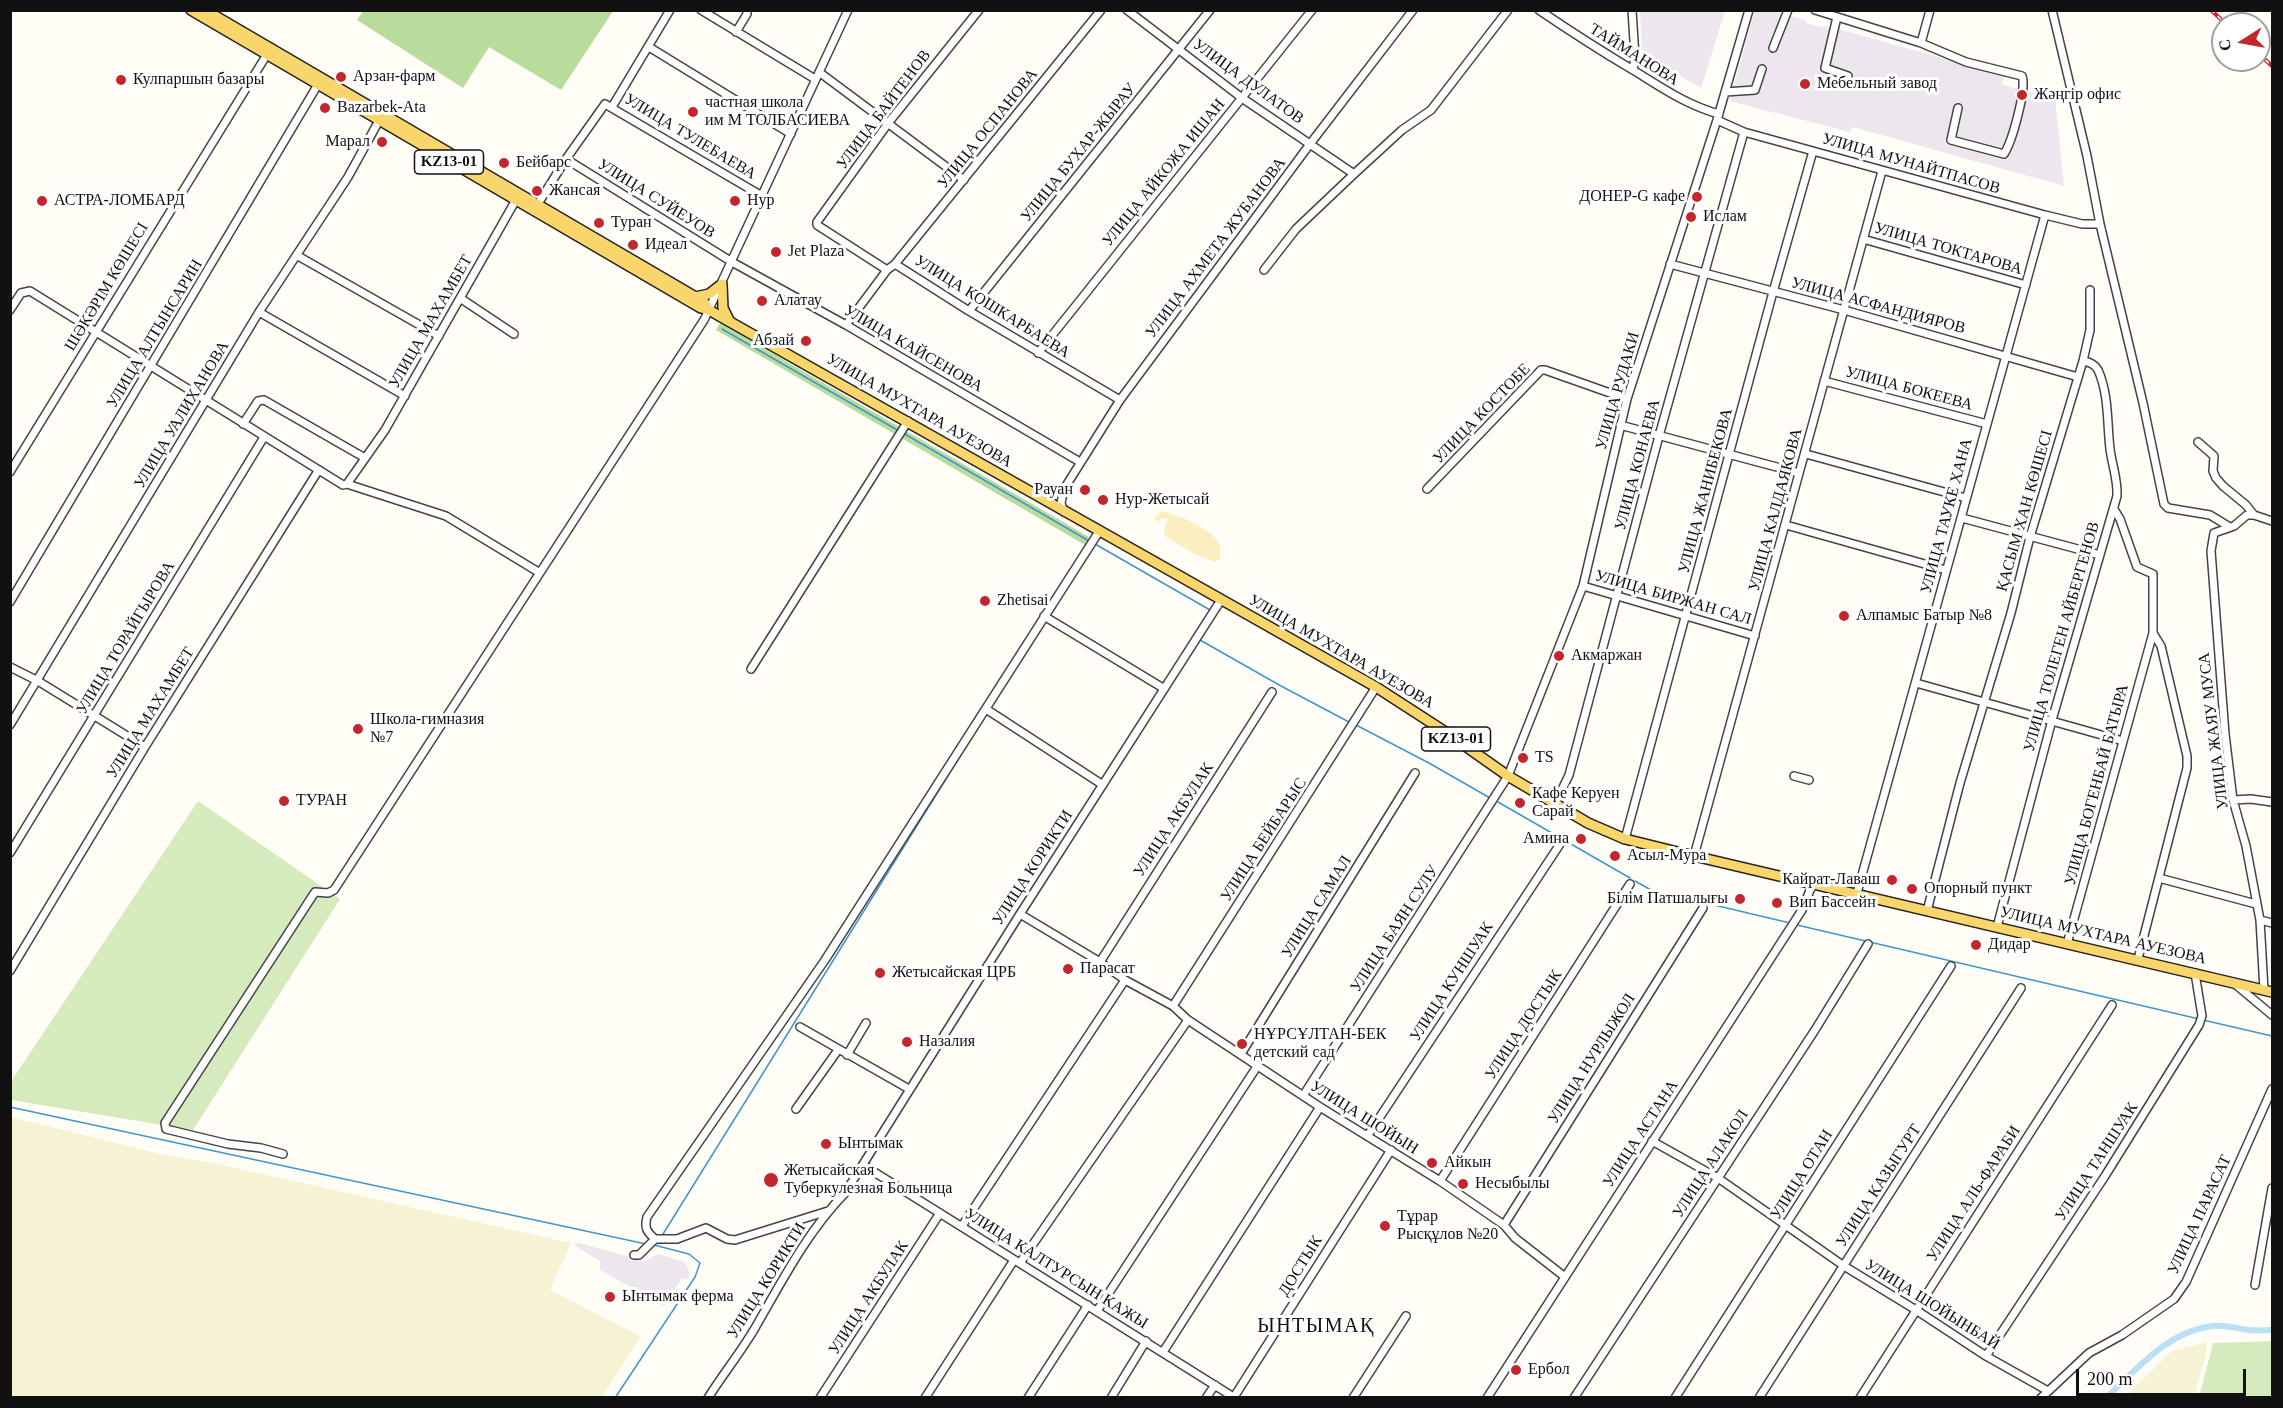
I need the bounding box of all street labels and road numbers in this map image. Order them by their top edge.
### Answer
street label: ТАЙМАНОВА [1586,20,1682,90]
street label: УЛИЦА ДУЛАТОВ [1189,35,1307,129]
street label: УЛИЦА БАЙТЕНОВ [833,47,935,173]
street label: УЛИЦА ОСПАНОВА [934,65,1042,193]
street label: УЛИЦА БУХАР-ЖЫРАУ [1017,80,1141,226]
street label: УЛИЦА ТУЛЕБАЕВА [621,90,759,184]
street label: УЛИЦА АЙКОЖА ИШАН [1099,95,1229,251]
street label: УЛИЦА МУНАЙТПАСОВ [1820,129,2002,199]
road number: KZ13-01 [414,150,484,174]
street label: УЛИЦА АХМЕТА ЖУБАНОВА [1142,154,1290,342]
street label: УЛИЦА СУЙЕУОВ [594,155,718,243]
street label: ШӘКӘРІМ КӨШЕСІ [61,219,153,355]
street label: УЛИЦА ТОКТАРОВА [1872,219,2024,279]
street label: УЛИЦА КОШКАРБАЕВА [911,251,1073,363]
street label: УЛИЦА МАХАМБЕТ [385,252,477,392]
street label: УЛИЦА АЛТЫНСАРИН [103,256,207,412]
street label: УЛИЦА АСФАНДИЯРОВ [1789,273,1967,339]
street label: УЛИЦА КАЙСЕНОВА [840,301,986,397]
street label: УЛИЦА РУДАКИ [1592,330,1644,452]
street label: УЛИЦА УАЛИХАНОВА [130,338,234,492]
street label: УЛИЦА МУХТАРА АУЕЗОВА [823,350,1015,472]
street label: УЛИЦА КОСТОБЕ [1429,360,1535,468]
street label: УЛИЦА БОКЕЕВА [1843,363,1975,415]
street label: УЛИЦА КОНАЕВА [1611,397,1665,533]
street label: УЛИЦА ЖАНИБЕКОВА [1675,406,1737,576]
street label: УЛИЦА КАЛДАЯКОВА [1745,426,1807,594]
street label: ҚАСЫМ ХАН КӨШЕСІ [1993,428,2057,594]
street label: УЛИЦА ТАУКЕ ХАНА [1917,436,1977,596]
street label: УЛИЦА ТОЛЕГЕН АЙБЕРГЕНОВ [2020,520,2104,754]
street label: УЛИЦА ТОРАЙГЫРОВА [73,558,179,718]
street label: УЛИЦА БИРЖАН САЛ [1593,566,1753,630]
street label: УЛИЦА МУХТАРА АУЕЗОВА [1245,591,1437,713]
street label: УЛИЦА МАХАМБЕТ [103,644,199,782]
street label: УЛИЦА ЖАЯУ МУСА [2195,651,2233,811]
street label: УЛИЦА БОГЕНБАЙ БАТЫРА [2061,682,2133,888]
road number: KZ13-01 [1422,727,1490,751]
street label: УЛИЦА АКБУЛАК [1130,759,1218,881]
street label: УЛИЦА БЕЙБАРЫС [1217,775,1311,905]
street label: УЛИЦА КОРИКТИ [989,807,1077,929]
street label: УЛИЦА САМАЛ [1278,852,1356,962]
street label: УЛИЦА БАЯН СУЛУ [1347,862,1443,996]
street label: УЛИЦА МУХТАРА АУЕЗОВА [1998,903,2208,969]
street label: УЛИЦА КУНШУАК [1406,919,1498,1045]
street label: УЛИЦА ДОСТЫК [1481,967,1567,1083]
street label: УЛИЦА НУРЛЫЖОЛ [1544,990,1640,1128]
street label: УЛИЦА ШОЙЫН [1306,1077,1422,1159]
street label: УЛИЦА АСТАНА [1599,1077,1683,1191]
street label: УЛИЦА ТАНШУАК [2051,1099,2143,1225]
street label: УЛИЦА АЛАКОЛ [1669,1106,1753,1222]
street label: УЛИЦА КАЗЫГУРТ [1832,1121,1926,1251]
street label: УЛИЦА АЛЬ-ФАРАБИ [1923,1122,2025,1266]
street label: УЛИЦА ОТАН [1767,1126,1837,1224]
street label: УЛИЦА ПАРАСАТ [2164,1152,2236,1278]
street label: УЛИЦА КАЛТУРСЫН КАЖЫ [961,1204,1151,1334]
street label: УЛИЦА КОРИКТИ [724,1219,810,1343]
street label: ДОСТЫК [1275,1232,1327,1300]
street label: УЛИЦА АКБУЛАК [825,1237,913,1359]
street label: УЛИЦА ШОЙЫНБАЙ [1861,1256,2003,1354]

